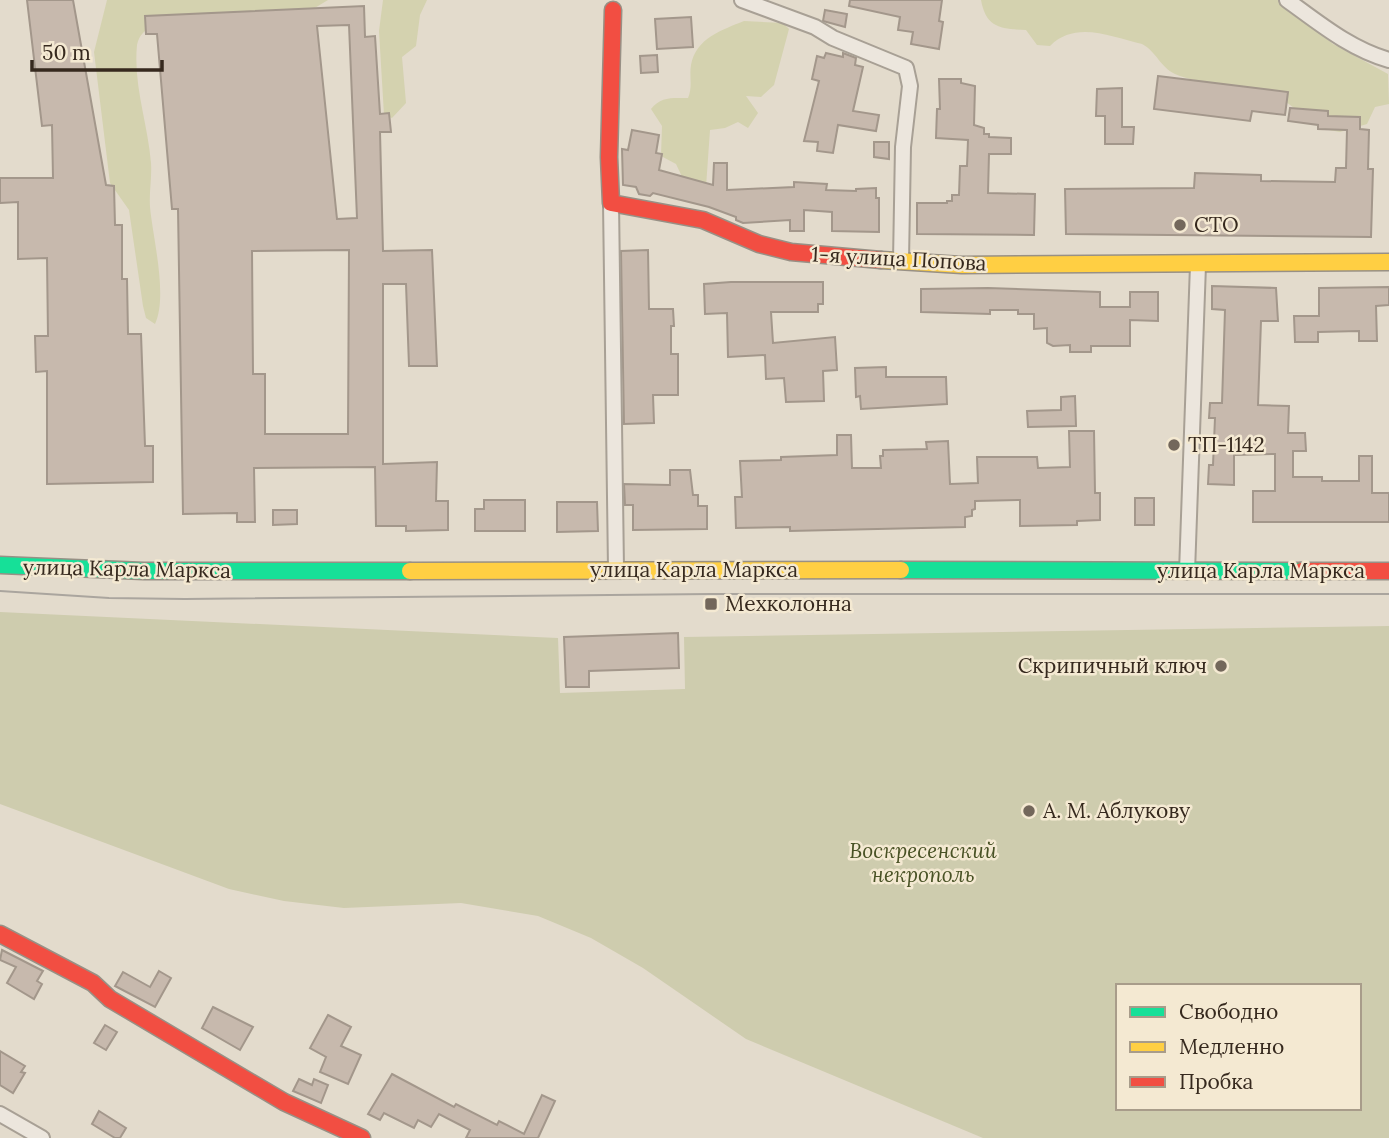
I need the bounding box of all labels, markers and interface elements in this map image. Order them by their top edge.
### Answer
scale bar [32,28,161,72]
text: 50 m [42,39,91,66]
place label: СТО [1194,211,1239,238]
marker: СТО [1172,217,1188,233]
street label: 1-я улица Попова [811,240,987,277]
place label: ТП-1142 [1188,431,1265,458]
marker: ТП-1142 [1166,437,1182,453]
street label: улица Карла Маркса [23,553,231,584]
street label: улица Карла Маркса [590,556,798,583]
street label: улица Карла Маркса [1157,557,1365,584]
place label: Мехколонна [725,590,852,617]
marker: Мехколонна [703,596,719,612]
place label: Скрипичный ключ [1018,652,1207,679]
marker: Скрипичный ключ [1213,658,1229,674]
place label: А. М. Аблукову [1042,797,1190,824]
marker: А. М. Аблукову [1021,803,1037,819]
park label: Воскресенский некрополь [849,837,997,888]
legend [1116,984,1361,1110]
text: Свободно [1179,998,1278,1025]
text: Медленно [1179,1033,1284,1060]
text: Пробка [1179,1068,1254,1095]

